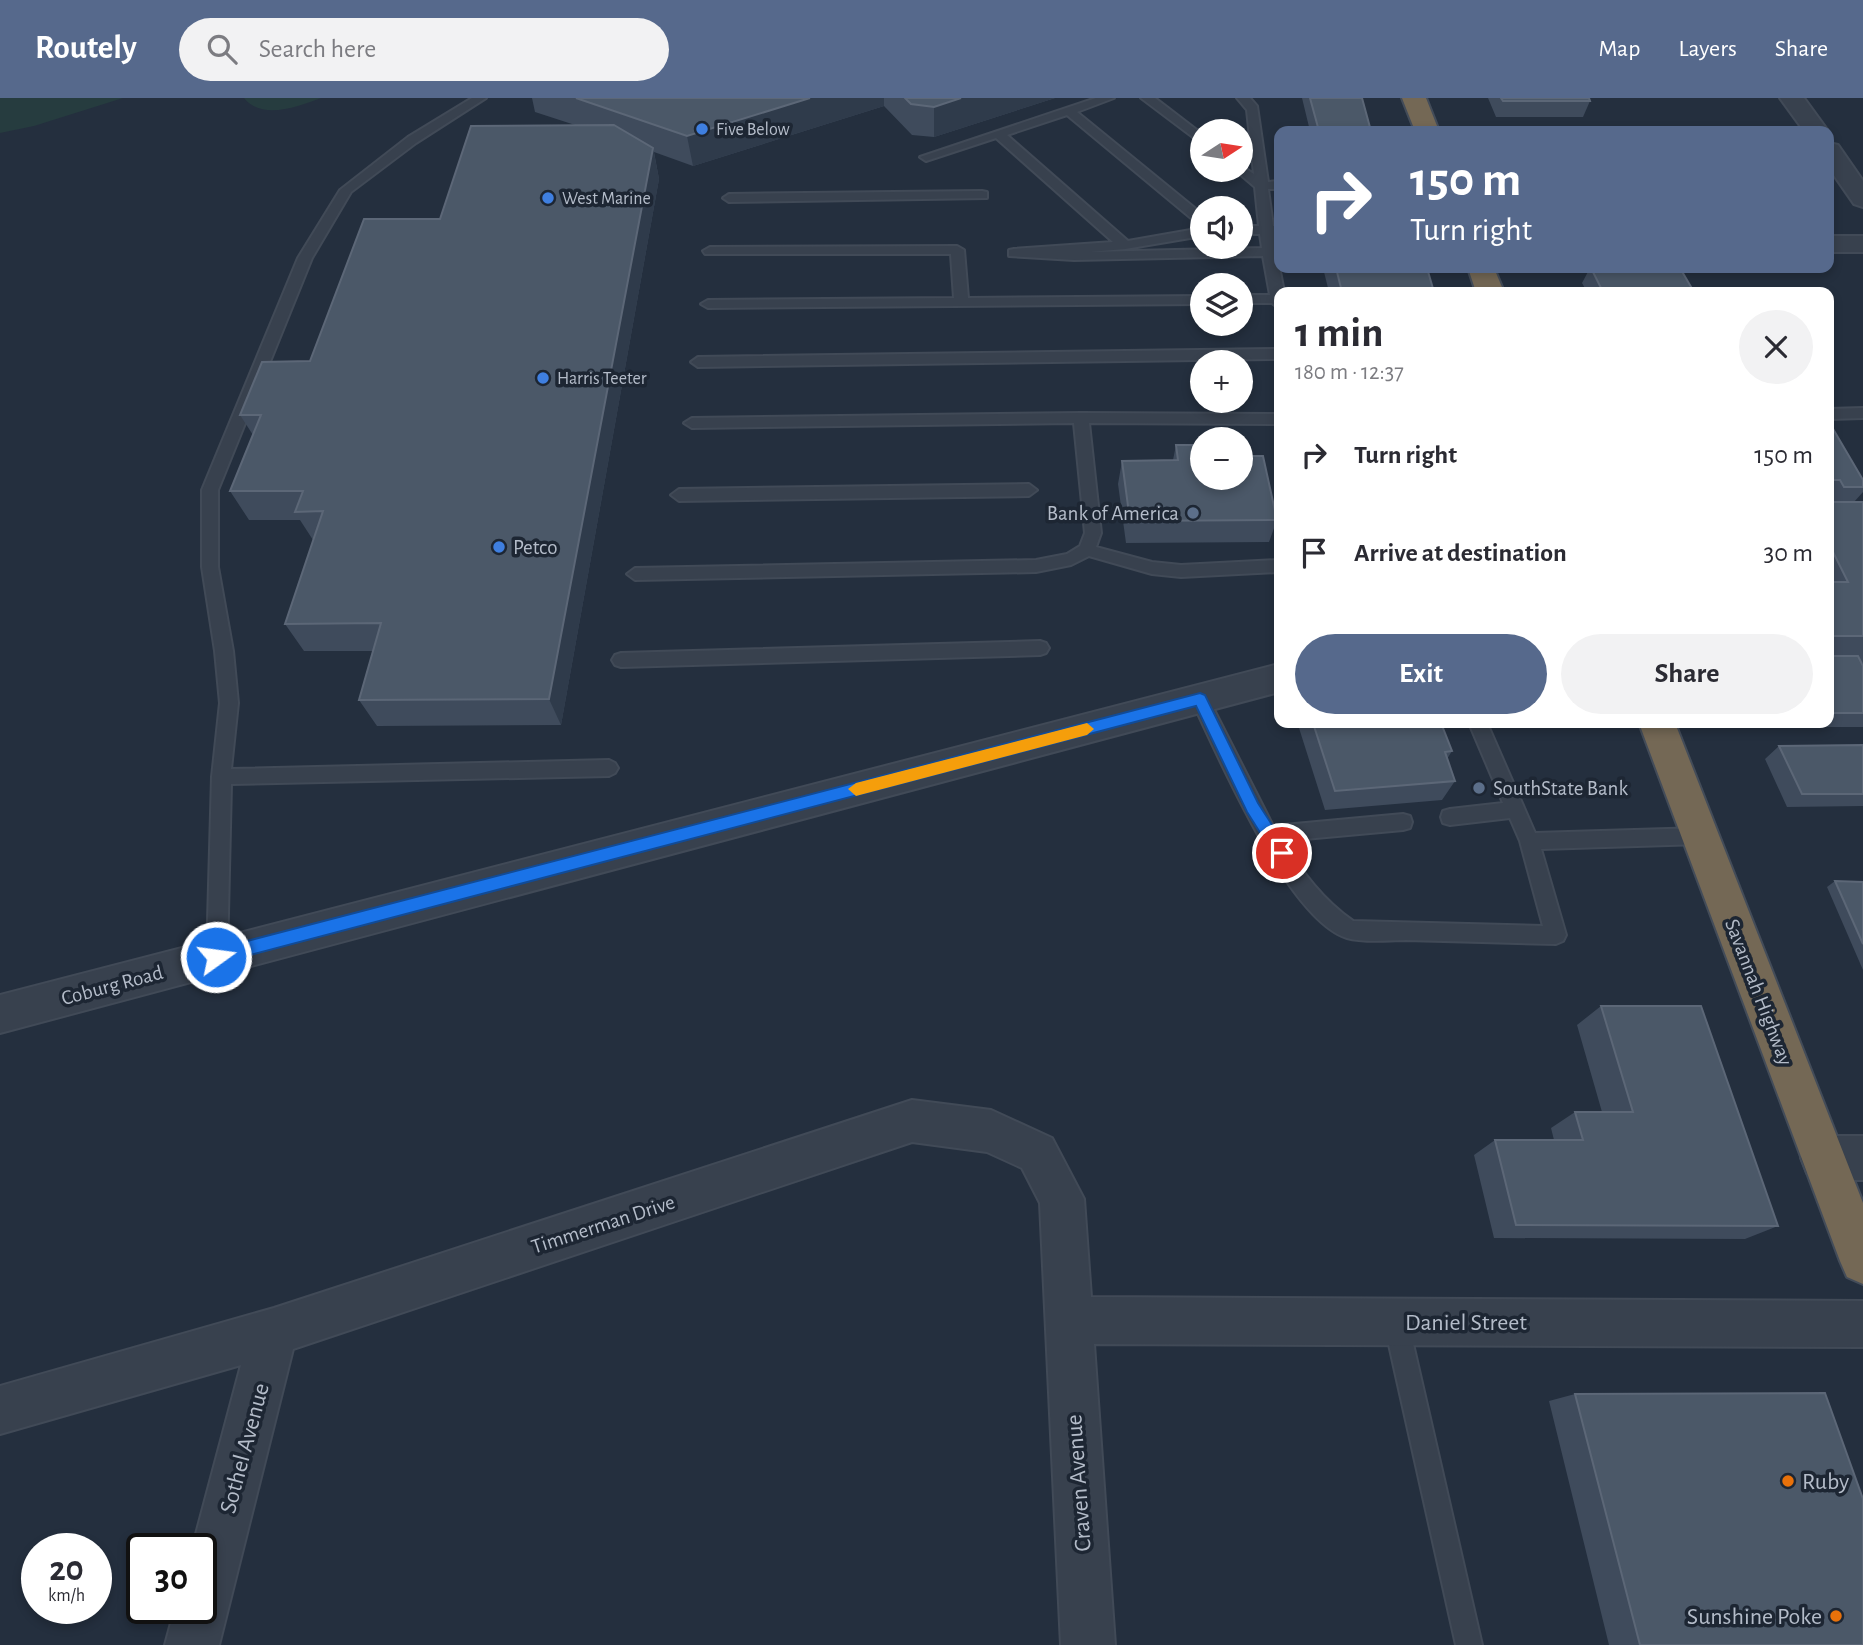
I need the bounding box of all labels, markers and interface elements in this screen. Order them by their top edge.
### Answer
search box [179,18,669,81]
icon: search [203,30,241,68]
text: Routely [35,32,137,65]
text: Search here [259,36,376,62]
text: Map [1598,37,1640,61]
text: Layers [1678,37,1737,61]
text: Share [1775,37,1828,61]
north arrow [1190,119,1253,182]
map controls [1190,119,1253,490]
marker: Five Below [694,121,710,137]
place label: Five Below [716,121,790,139]
icon: right [1295,154,1386,245]
text: 150 m [1410,156,1521,205]
marker: West Marine [540,190,556,206]
place label: West Marine [562,190,651,208]
button: sound [1190,196,1253,259]
text: Turn right [1410,214,1532,246]
button: layers [1190,273,1253,336]
button: close [1739,310,1813,384]
text: 1 min [1295,312,1384,354]
button: + [1190,350,1253,413]
text: 180 m · 12:37 [1295,361,1404,384]
marker: Harris Teeter [535,370,551,386]
place label: Harris Teeter [557,370,647,388]
button: − [1190,427,1253,490]
icon: right [1295,436,1333,474]
text: Turn right [1354,442,1457,468]
text: 150 m [1754,442,1813,468]
place label: Bank of America [1047,503,1179,524]
marker: Bank of America [1185,505,1201,521]
icon: arrive [1295,534,1333,572]
place label: Petco [513,537,558,558]
marker: Petco [491,539,507,555]
text: Arrive at destination [1354,540,1567,566]
text: 30 m [1763,540,1813,566]
button: Exit [1295,634,1547,714]
button: Share [1561,634,1813,714]
place label: SouthState Bank [1493,778,1628,799]
marker: SouthState Bank [1471,780,1487,796]
pin [1252,823,1312,883]
icon: arrive [1263,834,1301,872]
street label: Savannah Highway [1721,916,1796,1068]
position arrow [179,920,253,994]
street label: Coburg Road [59,962,165,1009]
street label: Timmerman Drive [529,1191,677,1258]
street label: Daniel Street [1405,1311,1527,1335]
street label: Sothel Avenue [216,1381,274,1516]
street label: Craven Avenue [1062,1414,1096,1552]
place label: Ruby [1802,1470,1849,1494]
marker: Ruby [1780,1473,1796,1489]
speed limit sign: 30 [126,1533,217,1624]
text: 20 [49,1552,84,1587]
text: km/h [48,1587,85,1605]
place label: Sunshine Poke [1687,1605,1822,1629]
marker: Sunshine Poke [1828,1608,1844,1624]

